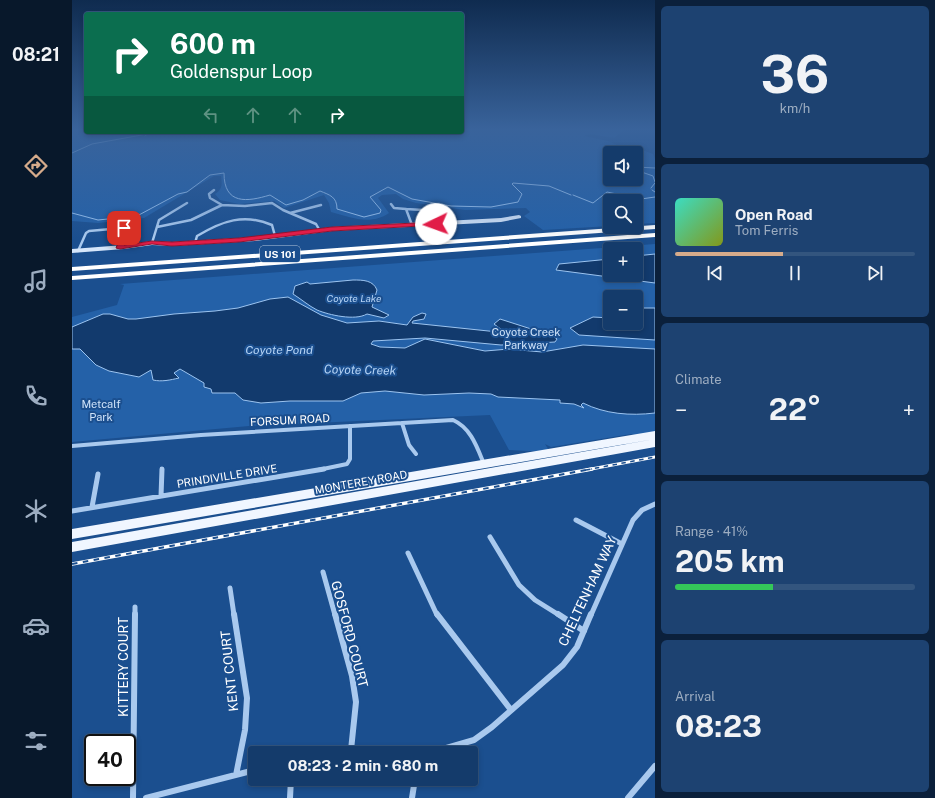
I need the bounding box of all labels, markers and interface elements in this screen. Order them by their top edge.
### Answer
text: 600 m [170,27,256,60]
icon: right [104,28,156,80]
text: 08:21 [12,44,60,65]
text: 36 [761,44,829,105]
text: Goldenspur Loop [170,61,313,82]
text: km/h [780,101,810,116]
icon: left [200,104,222,126]
icon: ahead [242,104,264,126]
icon: ahead [284,104,306,126]
icon: right [326,104,348,126]
map controls [603,146,643,330]
button: sound [603,146,643,186]
icon: directions [22,152,50,180]
button: search [603,194,643,234]
position arrow [415,203,457,245]
text: Open Road [735,206,813,223]
pin [107,211,141,245]
icon: arrive [113,217,135,239]
text: Tom Ferris [735,223,798,238]
button: + [603,242,643,282]
road number: US 101 [260,246,300,262]
icon: previous [704,262,726,284]
icon: pause [784,262,806,284]
icon: next [864,262,886,284]
icon: music [22,267,50,295]
button: − [603,290,643,330]
water label: Coyote Lake [327,292,382,304]
park label: Coyote Creek Parkway [492,326,560,351]
water label: Coyote Pond [245,343,313,357]
water label: Coyote Creek [324,362,397,378]
text: Climate [675,372,722,387]
icon: phone [22,382,50,410]
text: 22° [769,391,821,427]
text: − [675,397,687,423]
text: + [903,397,915,423]
park label: Metcalf Park [81,398,121,423]
street label: FORSUM ROAD [250,412,331,428]
street label: PRINDIVILLE DRIVE [176,462,278,490]
street label: MONTEREY ROAD [314,468,409,496]
icon: climate [22,497,50,525]
text: Range · 41% [675,524,748,539]
street label: CHELTENHAM WAY [555,534,620,649]
text: 205 km [675,543,785,579]
street label: GOSFORD COURT [328,579,371,689]
icon: car [22,612,50,640]
street label: KITTERY COURT [116,617,131,717]
street label: KENT COURT [218,629,241,712]
text: Arrival [675,689,715,704]
text: 08:23 [675,708,762,744]
icon: filters [22,727,50,755]
speed limit sign: 40 [84,734,136,786]
text: 08:23 · 2 min · 680 m [288,757,438,774]

